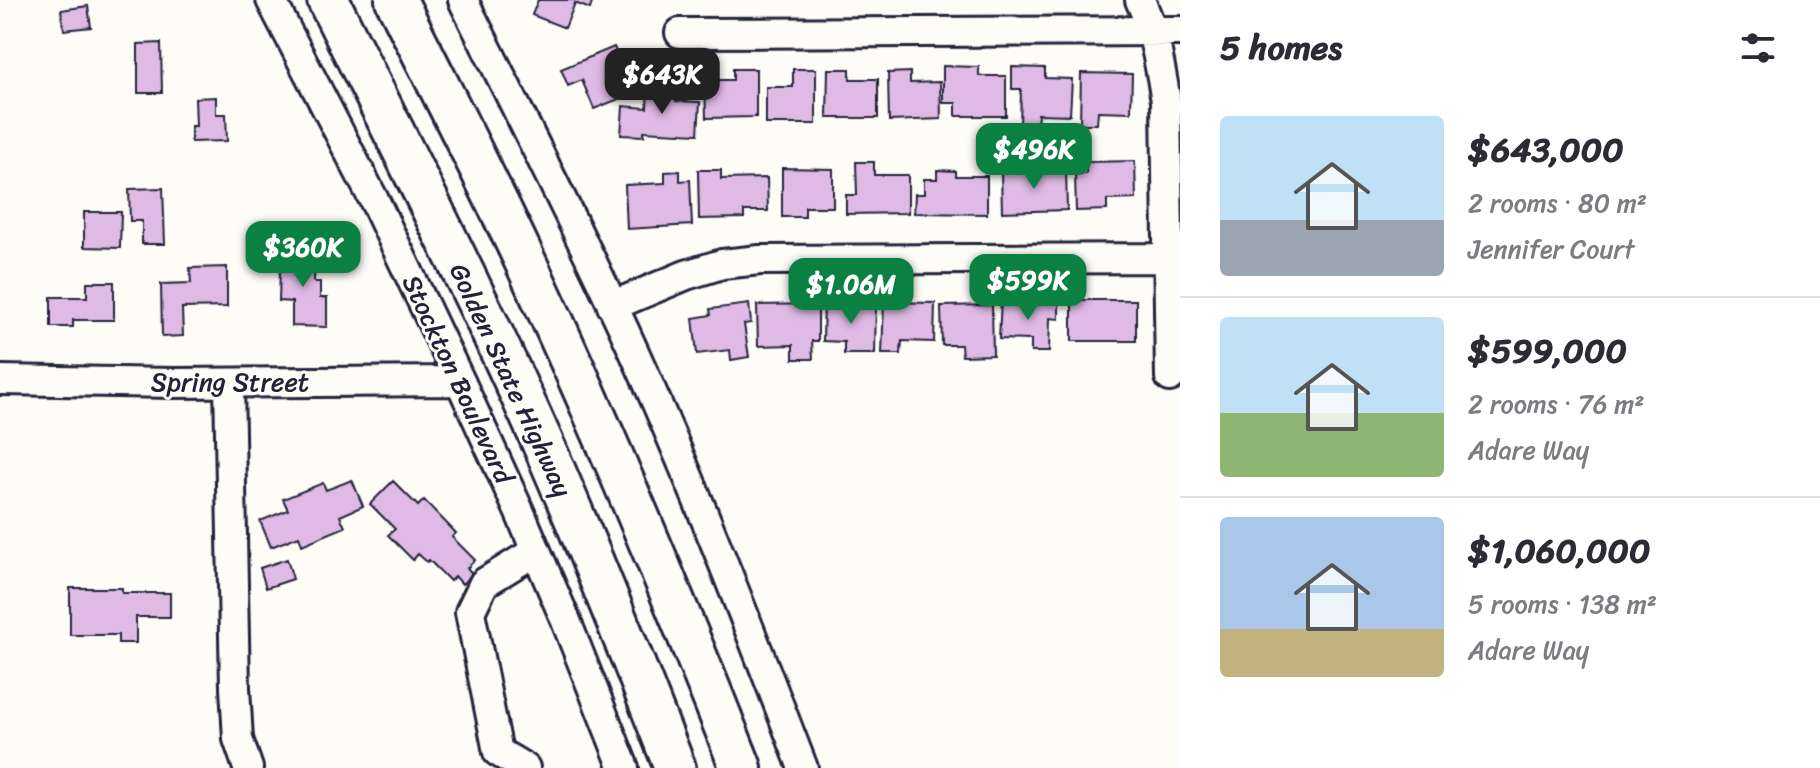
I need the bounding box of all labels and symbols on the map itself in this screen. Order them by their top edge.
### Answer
pin: $643K [606,48,718,116]
pin: $496K [978,123,1090,191]
pin: $360K [247,221,359,289]
pin: $599K [972,254,1084,322]
street label: Golden State Highway [437,255,586,505]
pin: $1.06M [786,258,916,326]
street label: Stockton Boulevard [389,267,528,493]
street label: Spring Street [151,359,309,405]

